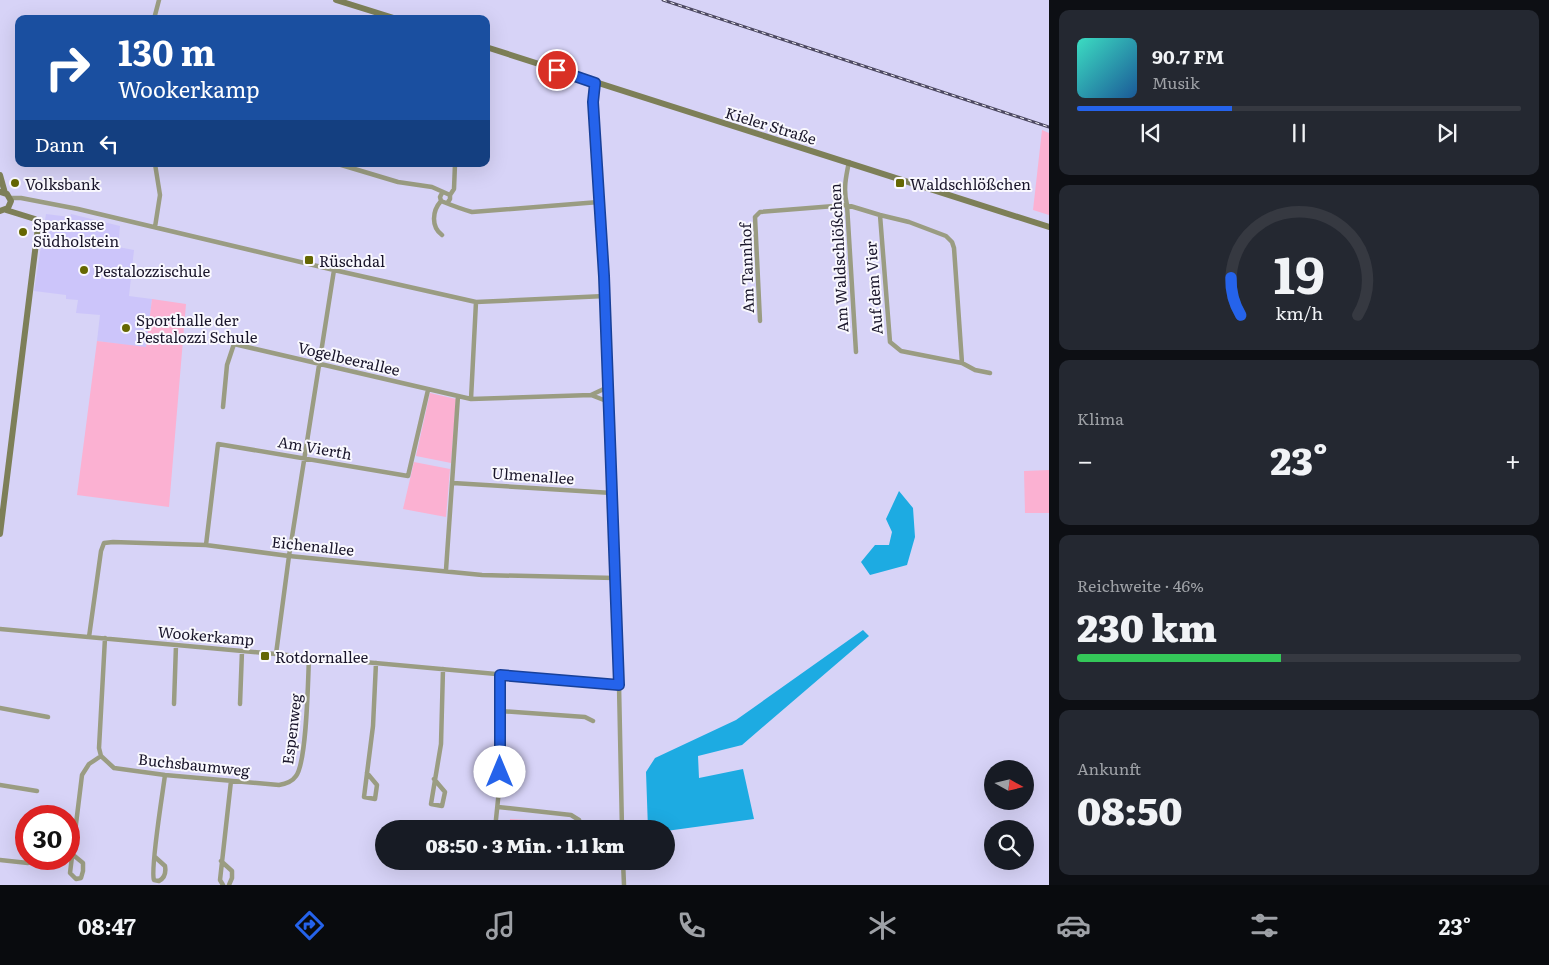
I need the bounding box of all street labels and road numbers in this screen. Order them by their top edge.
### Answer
street label: Kieler Straße [723,100,820,150]
street label: Am Waldschlößchen [823,183,853,333]
street label: Am Tannhof [733,221,759,314]
street label: Auf dem Vier [858,241,888,335]
street label: Vogelbeerallee [296,335,403,381]
street label: Am Vierth [276,429,354,465]
street label: Ulmenallee [491,461,575,489]
street label: Eichenallee [271,529,356,561]
street label: Wookerkamp [157,619,255,651]
street label: Espenweg [275,692,307,766]
street label: Buchsbaumweg [137,747,252,781]

